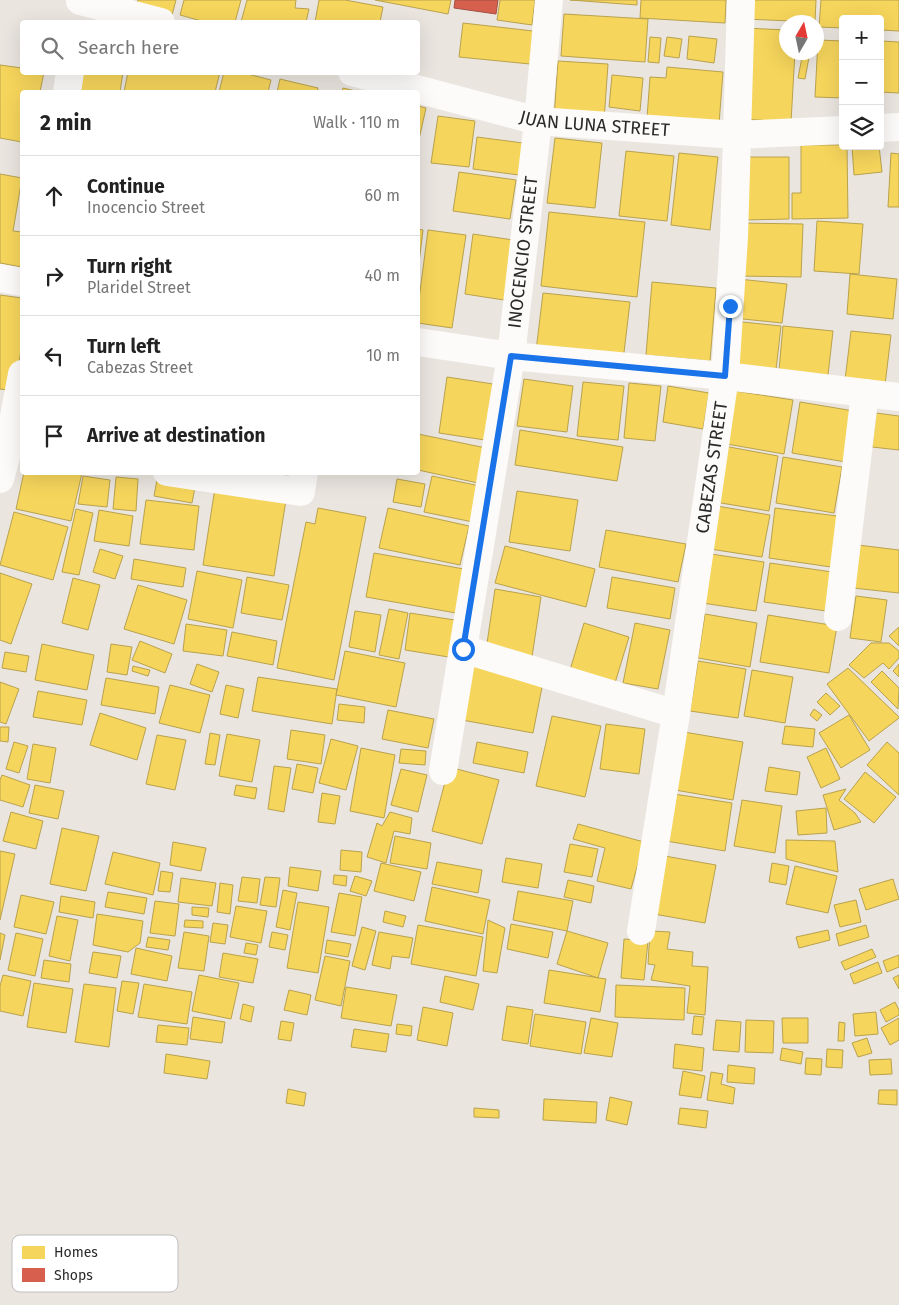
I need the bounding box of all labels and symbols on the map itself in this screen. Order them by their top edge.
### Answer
north arrow [779,15,824,60]
street label: JUAN LUNA STREET [517,106,671,141]
street label: INOCENCIO STREET [503,174,543,329]
route end [719,295,742,318]
street label: CABEZAS STREET [691,399,732,535]
route start [452,638,475,661]
legend [12,1235,178,1292]
text: Homes [54,1244,98,1261]
text: Shops [54,1267,93,1284]

